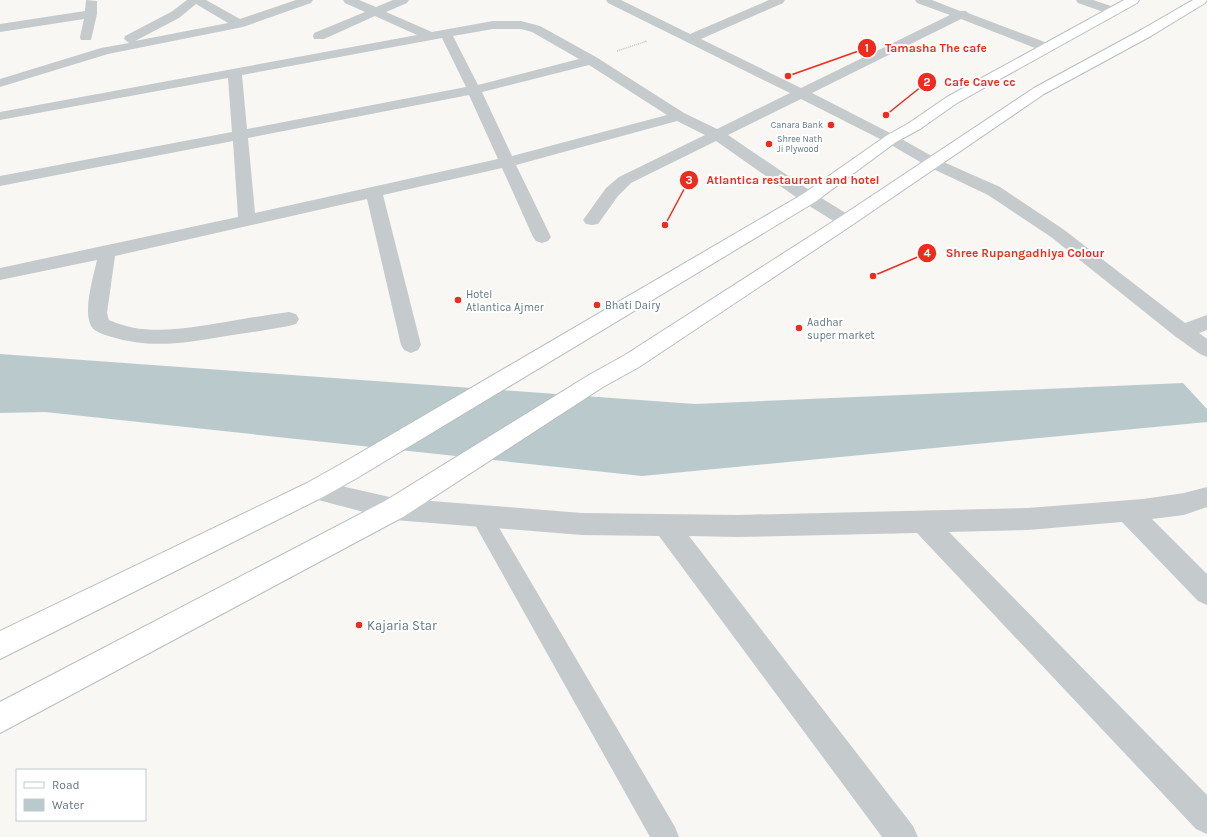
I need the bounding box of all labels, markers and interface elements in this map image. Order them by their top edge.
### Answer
callout: Tamasha The cafe [857,36,995,60]
text: 1 [865,41,869,55]
text: Tamasha The cafe [885,41,987,55]
callout: Cafe Cave cc [917,70,1024,94]
text: 2 [923,75,931,89]
text: Cafe Cave cc [944,75,1016,89]
place label: Canara Bank [771,120,823,130]
marker: Canara Bank [826,120,836,130]
place label: Shree Nath Ji Plywood [777,134,822,154]
marker: Shree Nath Ji Plywood [764,139,774,149]
callout: Atlantica restaurant and hotel [679,168,888,192]
text: 3 [685,173,693,187]
text: Atlantica restaurant and hotel [706,173,880,187]
callout: Shree Rupangadhiya Colour [917,241,1112,265]
text: 4 [923,246,931,260]
text: Shree Rupangadhiya Colour [946,246,1105,260]
place label: Hotel Atlantica Ajmer [466,288,544,314]
marker: Hotel Atlantica Ajmer [453,295,463,305]
place label: Bhati Dairy [605,299,660,312]
marker: Bhati Dairy [592,300,602,310]
place label: Aadhar super market [807,316,874,342]
marker: Aadhar super market [794,323,804,333]
place label: Kajaria Star [367,618,437,633]
marker: Kajaria Star [354,620,364,630]
legend [16,769,146,821]
text: Road [52,778,80,792]
text: Water [52,798,85,812]

